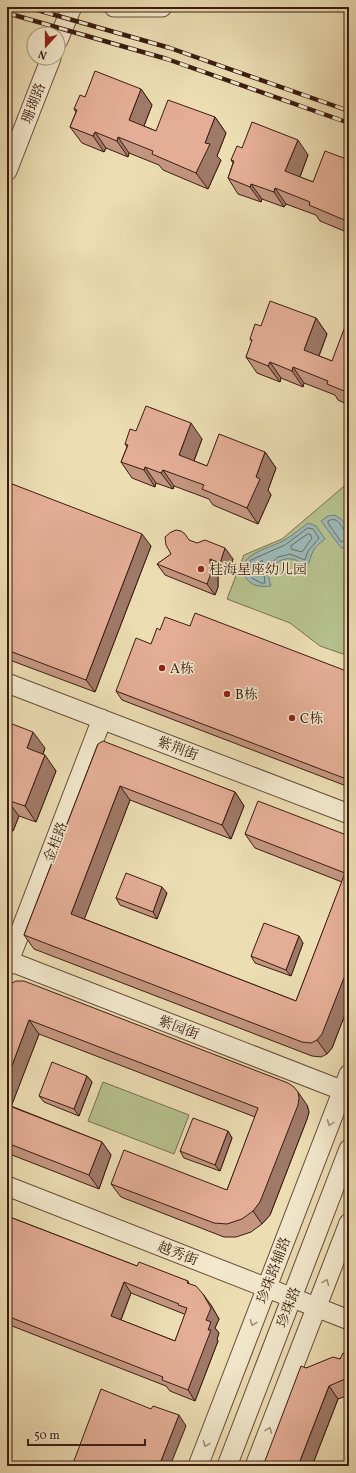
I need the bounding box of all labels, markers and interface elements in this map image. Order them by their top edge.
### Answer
north arrow [26,26,66,66]
text: N [37,46,49,62]
street label: 珊瑚路 [18,81,51,127]
place label: 桂海星座幼儿园 [209,561,307,580]
marker: 桂海星座幼儿园 [196,564,206,574]
place label: A栋 [170,660,194,679]
marker: A栋 [157,663,167,673]
place label: B栋 [235,686,258,705]
marker: B栋 [222,689,232,699]
place label: C栋 [300,710,323,729]
marker: C栋 [287,713,297,723]
street label: 紫荆街 [154,733,200,766]
street label: 金桂路 [40,820,73,866]
street label: 紫园街 [155,1012,201,1045]
one-way arrow [326,1120,334,1127]
street label: 珍珠路辅路 [253,1234,296,1307]
street label: 越秀街 [154,1238,200,1271]
one-way arrow [322,1279,330,1286]
street label: 珍珠路 [273,1285,306,1331]
one-way arrow [250,1318,258,1326]
scale bar [28,1421,145,1447]
one-way arrow [265,1426,273,1433]
text: 50 m [34,1428,60,1444]
one-way arrow [203,1441,211,1448]

